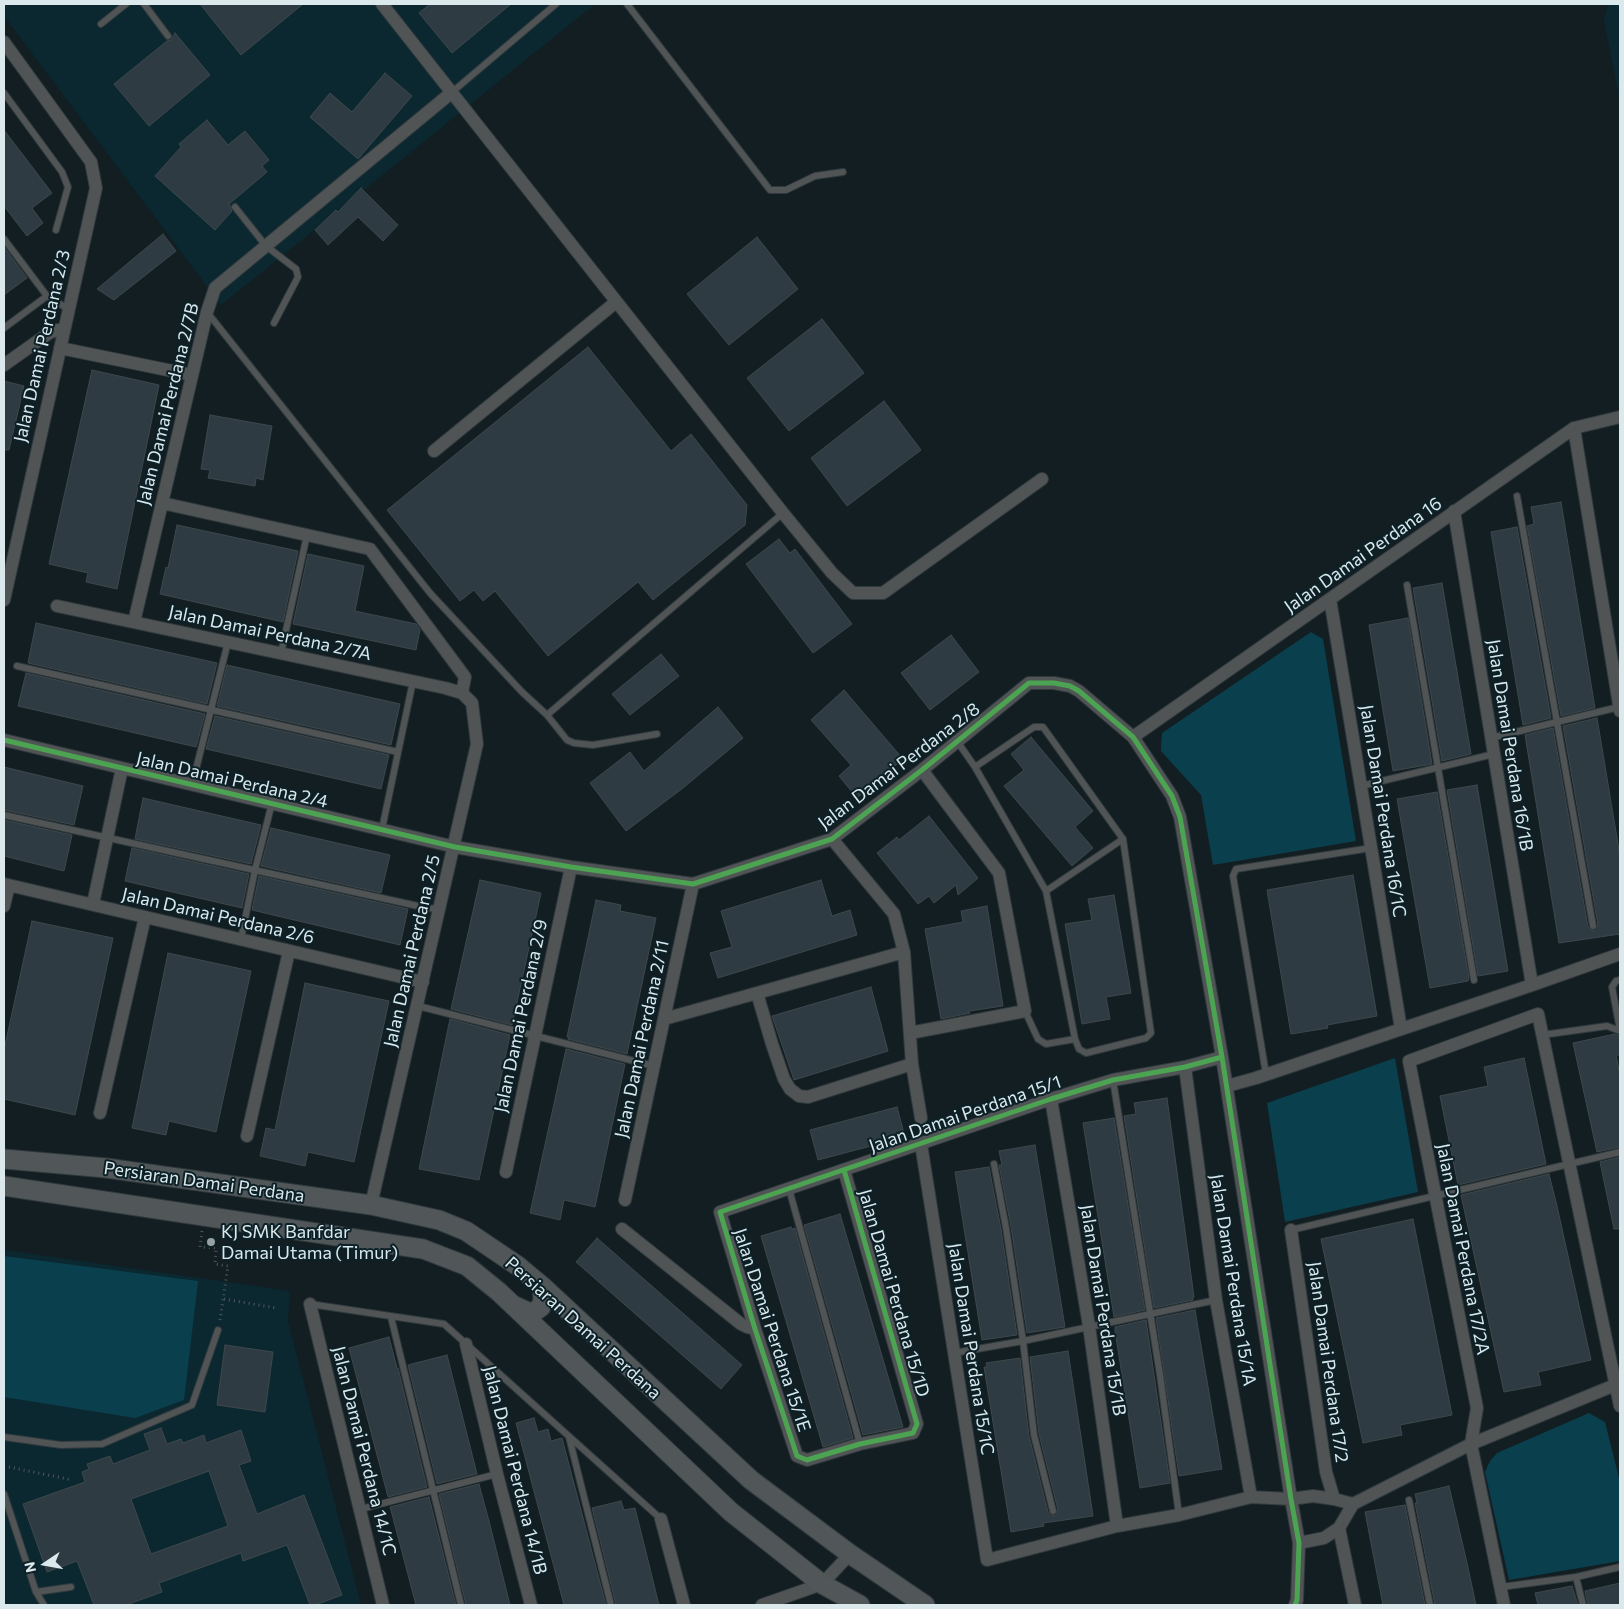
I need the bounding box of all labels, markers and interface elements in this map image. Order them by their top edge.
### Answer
street label: Jalan Damai Perdana 2/3 [9,248,75,444]
street label: Jalan Damai Perdana 2/7B [132,301,204,507]
street label: Jalan Damai Perdana 16 [1280,492,1446,618]
street label: Jalan Damai Perdana 2/7A [167,601,373,665]
street label: Jalan Damai Perdana 16/1B [1483,638,1537,852]
street label: Jalan Damai Perdana 2/8 [814,698,984,834]
street label: Jalan Damai Perdana 16/1C [1356,703,1410,919]
street label: Jalan Damai Perdana 2/4 [134,747,330,813]
street label: Jalan Damai Perdana 2/5 [379,853,445,1049]
street label: Jalan Damai Perdana 2/6 [120,883,316,949]
street label: Jalan Damai Perdana 2/9 [490,917,552,1115]
street label: Jalan Damai Perdana 2/11 [610,938,674,1140]
street label: Jalan Damai Perdana 15/1 [866,1071,1064,1157]
street label: Jalan Damai Perdana 17/2A [1432,1141,1494,1357]
street label: Persiaran Damai Perdana [102,1157,306,1207]
street label: Jalan Damai Perdana 15/1A [1206,1172,1260,1388]
street label: Jalan Damai Perdana 15/1D [854,1187,934,1399]
street label: Jalan Damai Perdana 15/1B [1076,1203,1130,1417]
place label: KJ SMK Banfdar Damai Utama (Timur) [221,1221,398,1264]
street label: Jalan Damai Perdana 15/1E [729,1226,815,1434]
marker: KJ SMK Banfdar Damai Utama (Timur) [205,1236,217,1248]
street label: Jalan Damai Perdana 15/1C [944,1241,998,1457]
street label: Persiaran Damai Perdana [501,1252,665,1404]
street label: Jalan Damai Perdana 17/2 [1303,1260,1353,1464]
street label: Jalan Damai Perdana 14/1C [327,1344,401,1558]
street label: Jalan Damai Perdana 14/1B [479,1363,551,1577]
north arrow [20,1539,70,1589]
text: N [20,1560,39,1574]

